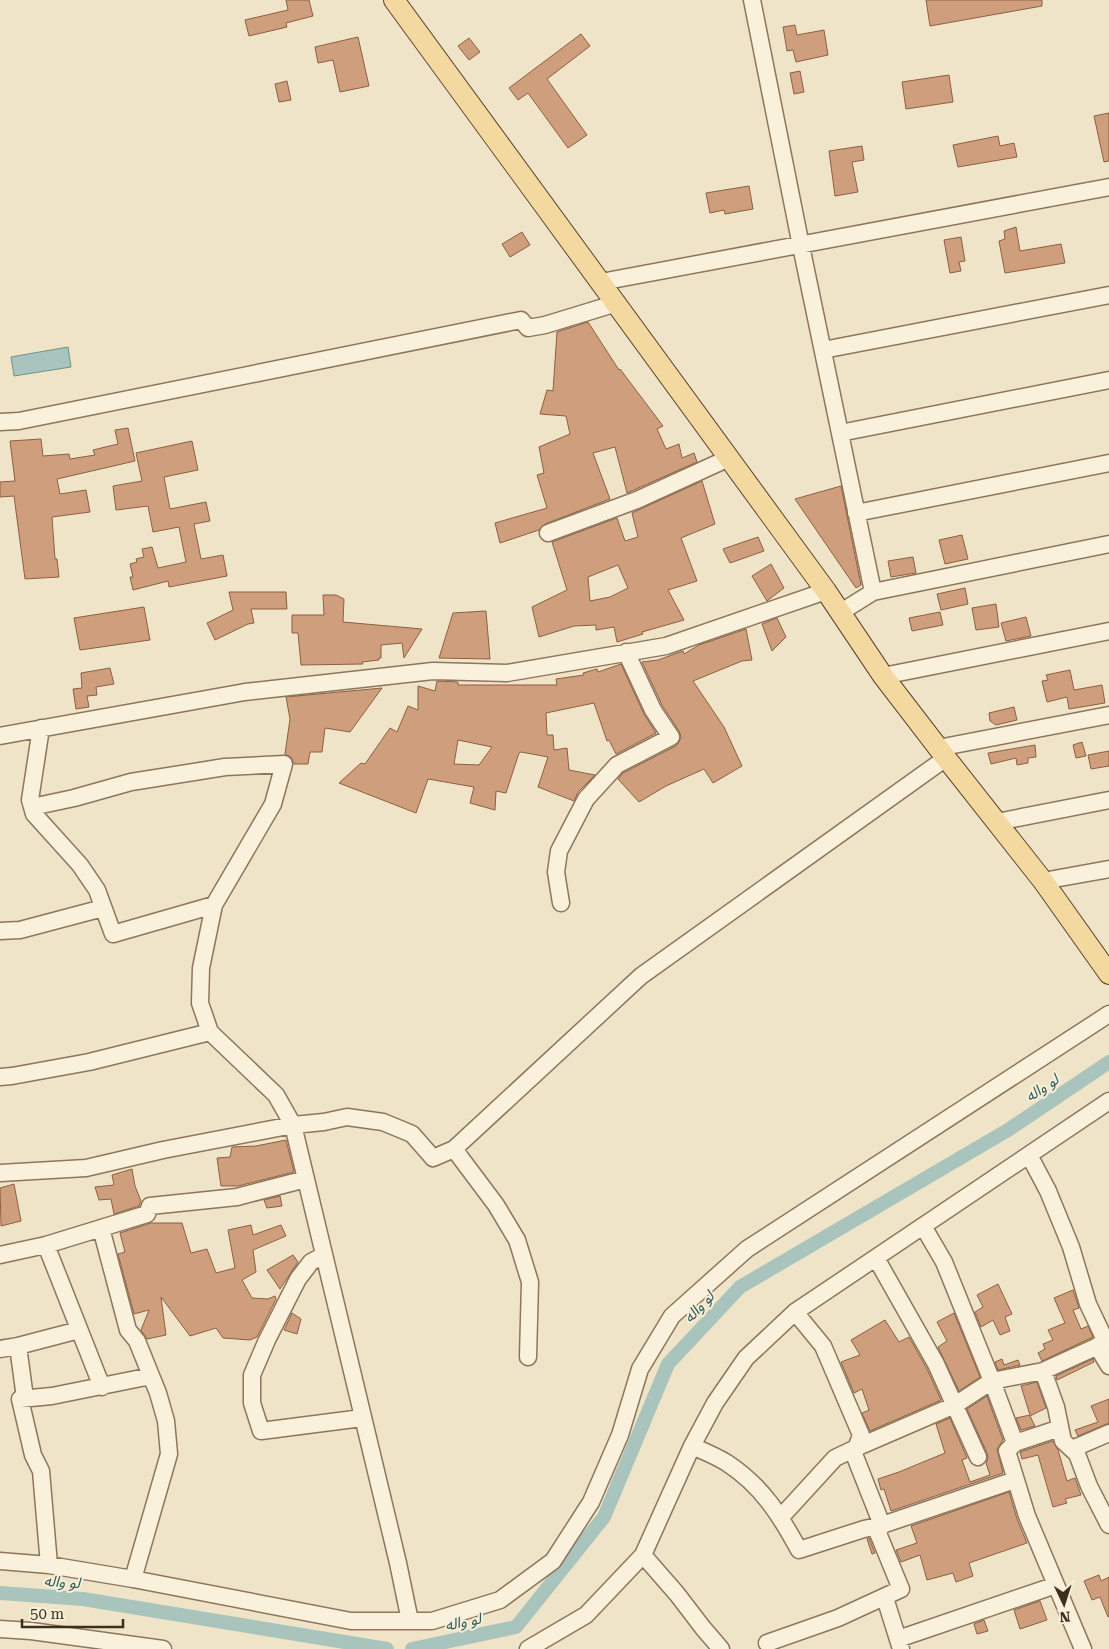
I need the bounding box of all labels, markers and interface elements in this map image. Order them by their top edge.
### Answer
water label: لو واله [1022,1069,1064,1106]
water label: لو واله [680,1286,719,1326]
water label: لو واله [43,1572,83,1592]
north arrow [1039,1579,1089,1629]
scale bar [22,1596,124,1628]
text: 50 m [30,1605,65,1623]
water label: لو واله [443,1609,485,1635]
text: N [1059,1609,1071,1625]

